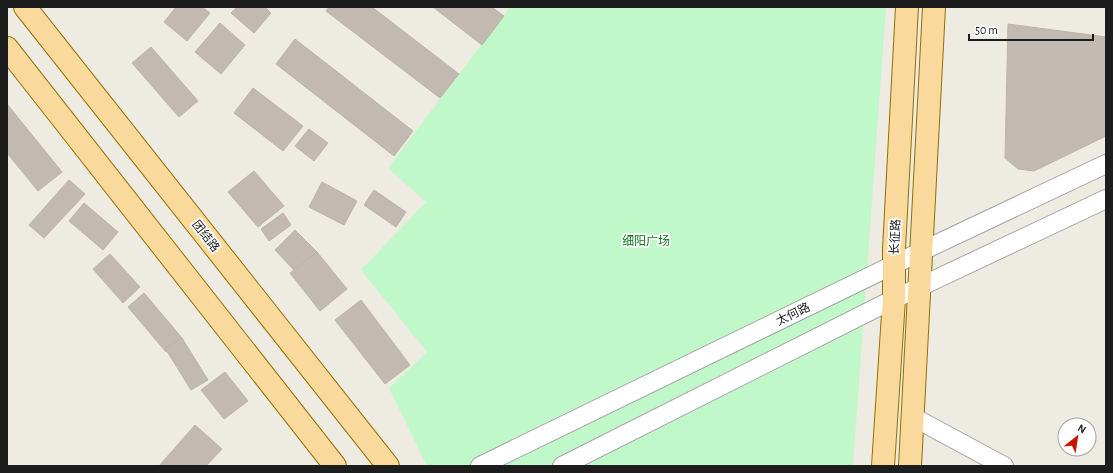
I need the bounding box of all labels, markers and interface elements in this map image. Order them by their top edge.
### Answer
scale bar [969,16,1093,42]
text: 50 m [975,24,998,36]
street label: 团结路 [190,218,223,254]
street label: 长征路 [887,219,902,255]
park label: 细阳广场 [622,234,670,247]
street label: 太何路 [774,300,812,327]
north arrow [1057,417,1097,457]
text: N [1076,422,1088,435]

